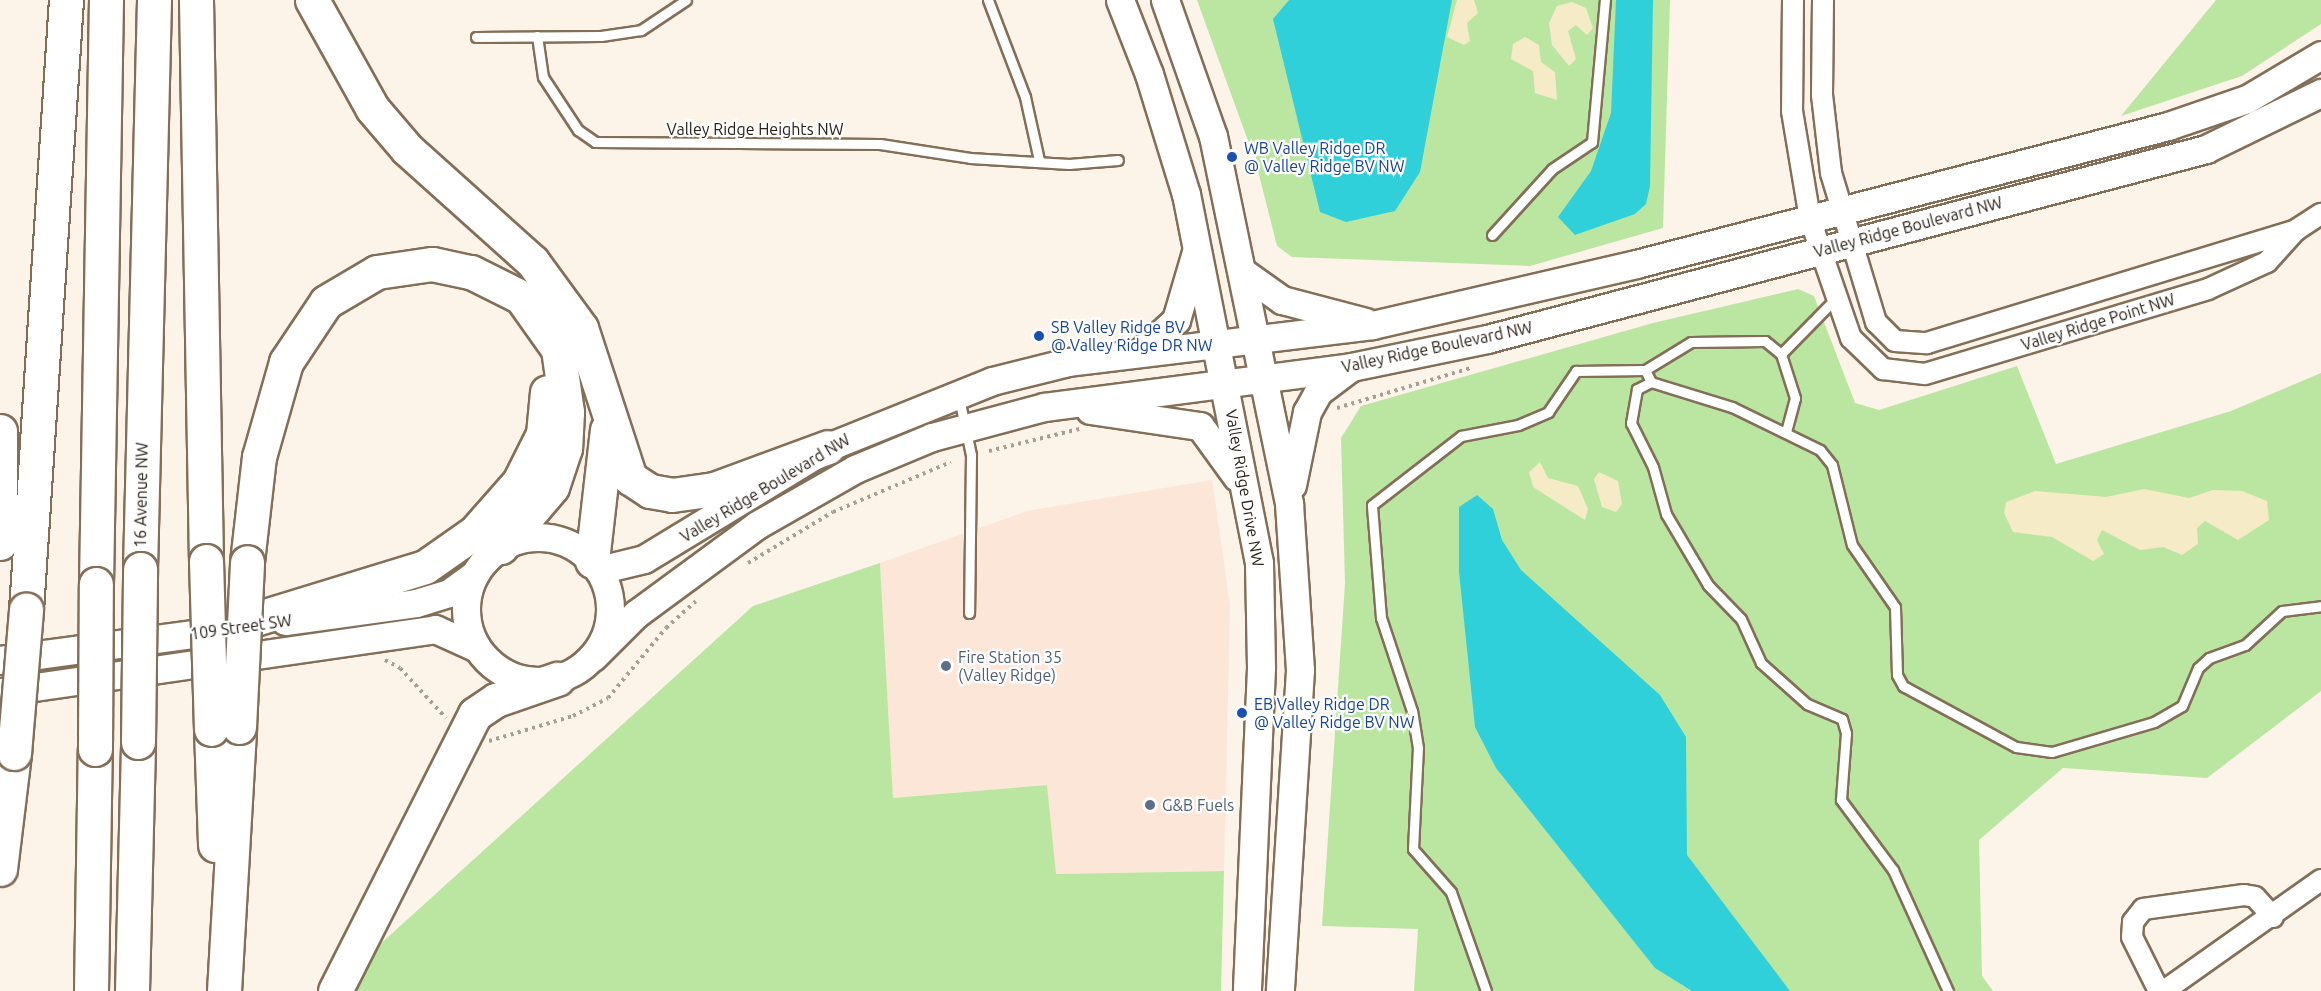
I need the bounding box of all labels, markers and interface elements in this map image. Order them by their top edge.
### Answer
street label: Valley Ridge Heights NW [667,119,843,139]
place label: WB Valley Ridge DR @ Valley Ridge BV NW [1244,138,1404,176]
marker: WB Valley Ridge DR @ Valley Ridge BV NW [1225,150,1239,164]
street label: Valley Ridge Boulevard NW [1812,193,2004,261]
street label: Valley Ridge Point NW [2019,289,2177,355]
place label: SB Valley Ridge BV @ Valley Ridge DR NW [1051,317,1213,355]
street label: Valley Ridge Boulevard NW [1340,317,1534,377]
marker: SB Valley Ridge BV @ Valley Ridge DR NW [1032,329,1046,343]
street label: Valley Ridge Drive NW [1222,408,1268,568]
street label: Valley Ridge Boulevard NW [677,430,853,546]
street label: 16 Avenue NW [130,442,152,548]
street label: 109 Street SW [189,610,293,644]
place label: Fire Station 35 (Valley Ridge) [958,647,1062,685]
marker: Fire Station 35 (Valley Ridge) [939,659,953,673]
place label: EB Valley Ridge DR @ Valley Ridge BV NW [1254,694,1414,732]
marker: EB Valley Ridge DR @ Valley Ridge BV NW [1235,706,1249,720]
place label: G&B Fuels [1162,795,1234,815]
marker: G&B Fuels [1143,798,1157,812]

